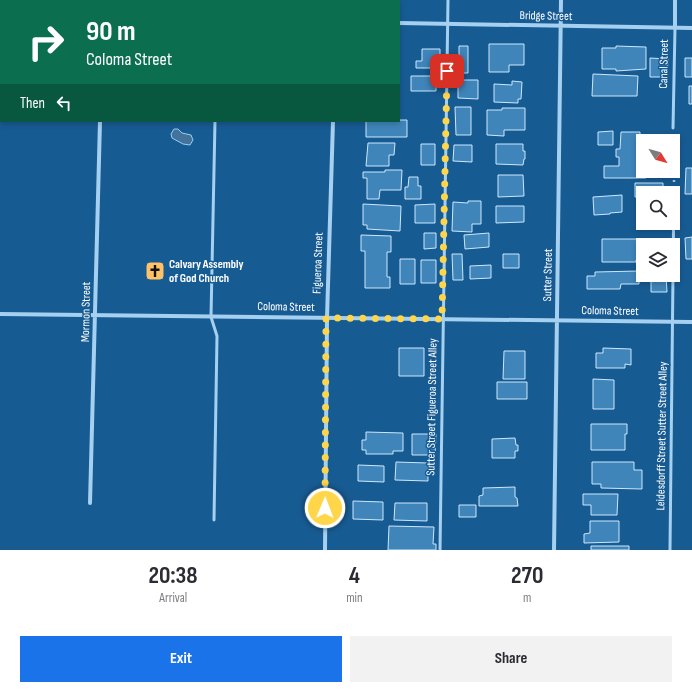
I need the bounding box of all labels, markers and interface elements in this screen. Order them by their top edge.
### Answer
street label: Bridge Street [519,8,573,24]
text: 90 m [86,15,136,48]
icon: right [20,16,72,68]
street label: Canal Street [656,39,672,89]
text: Coloma Street [86,49,172,70]
pin [430,54,464,88]
icon: arrive [436,60,458,82]
icon: left [53,92,75,114]
text: Then [20,94,45,113]
north arrow [636,134,680,178]
map controls [636,134,680,282]
button: search [636,186,680,230]
street label: Figueroa Street [309,232,327,294]
button: layers [636,238,680,282]
street label: Sutter Street [540,248,556,302]
place label: Calvary Assembly of God Church [169,257,243,286]
church icon: Calvary Assembly of God Church [144,260,166,282]
street label: Mormon Street [78,281,94,342]
street label: Coloma Street [257,299,315,315]
street label: Coloma Street [581,303,639,319]
street label: Sutter Street Figueroa Street Alley [423,338,441,476]
street label: Leidesdorff Street Sutter Street Alley [653,361,671,511]
position arrow [304,487,346,529]
text: 20:38 [149,561,198,590]
text: 4 [349,561,360,590]
text: 270 [511,561,543,590]
text: Arrival [159,590,187,606]
text: min [346,590,363,606]
text: m [523,590,531,606]
button: Exit [20,636,342,682]
button: Share [350,636,672,682]

